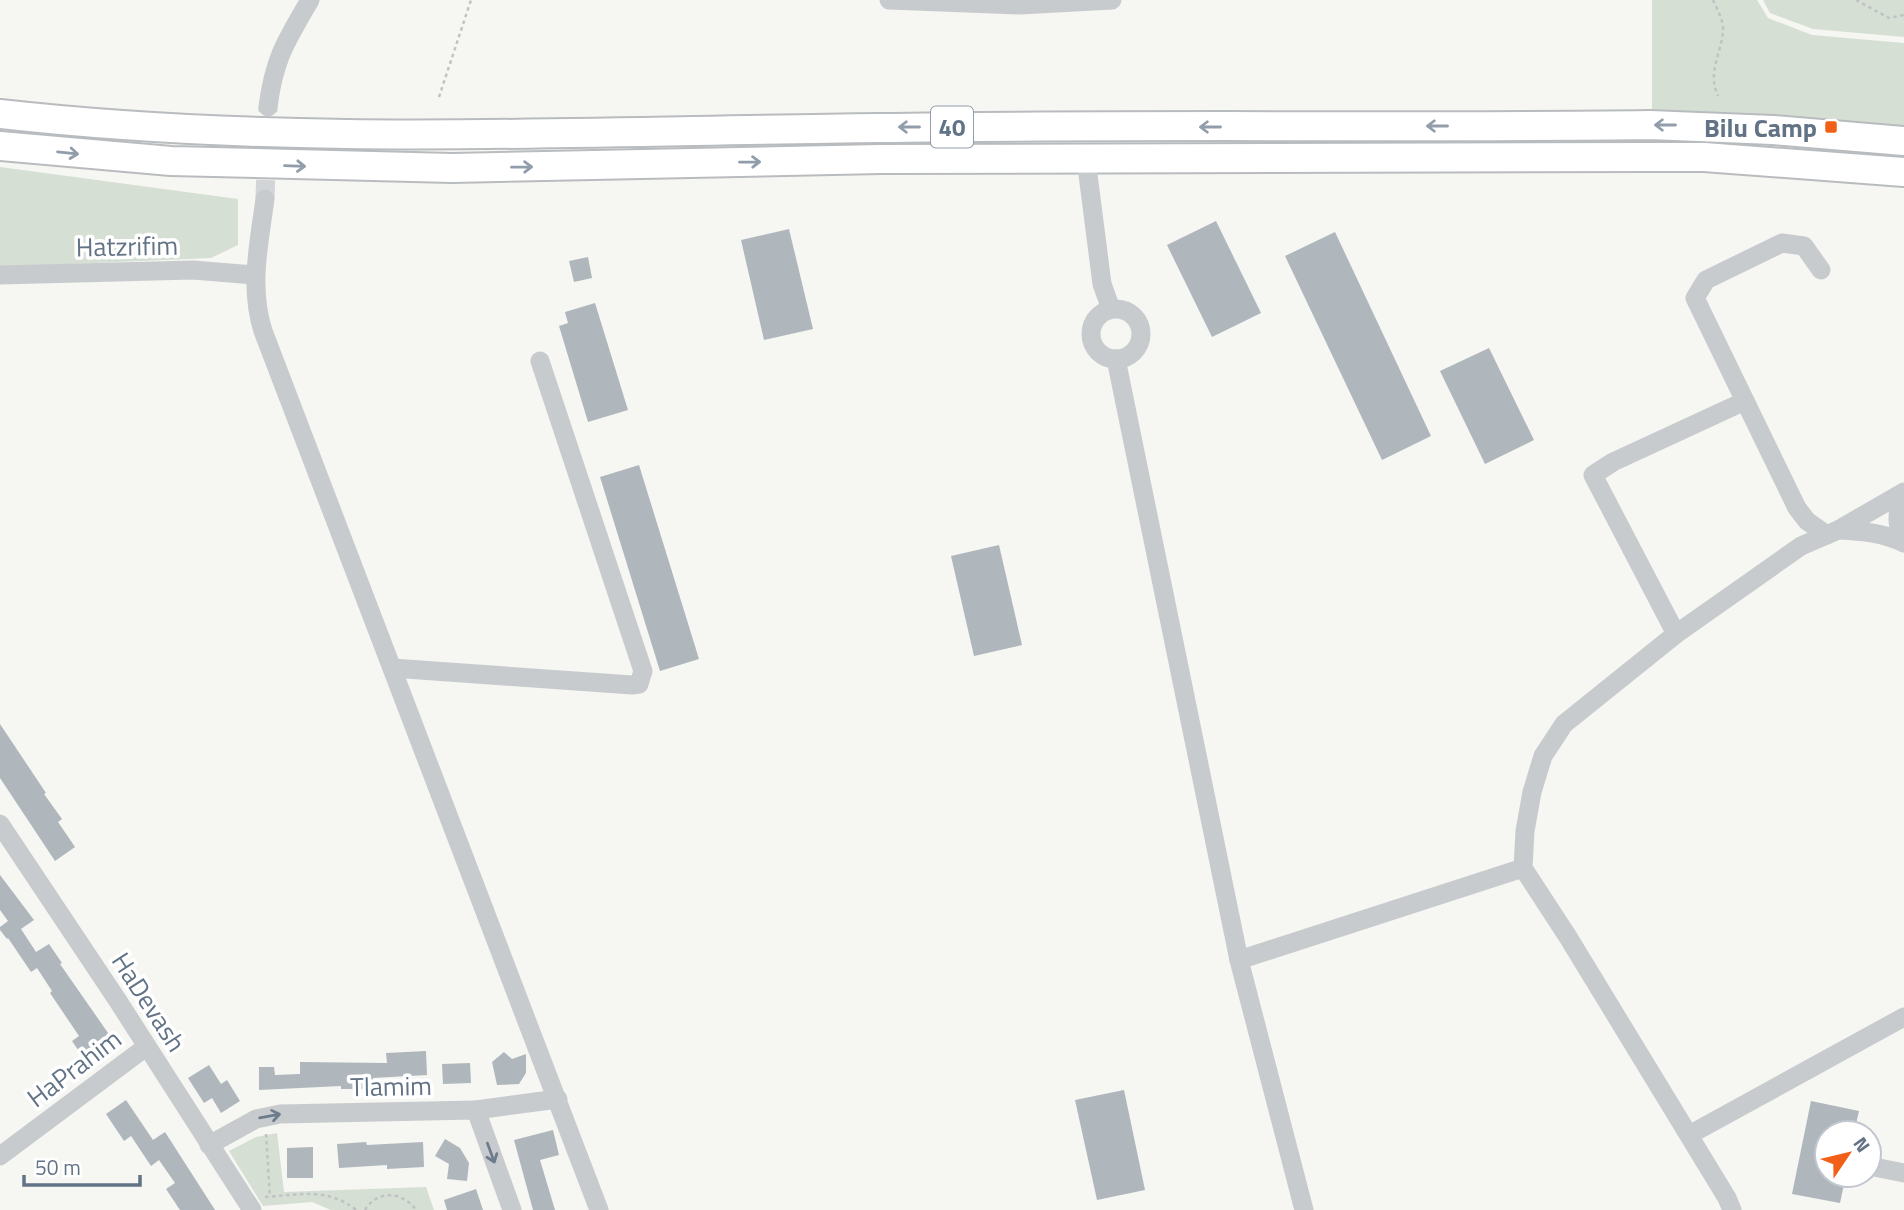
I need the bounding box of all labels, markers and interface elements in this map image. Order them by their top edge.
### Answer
road number: 40 [931,106,973,148]
place label: Bilu Camp [1704,108,1817,147]
one-way arrow [1654,118,1677,132]
one-way arrow [1426,119,1449,133]
marker: Bilu Camp [1823,119,1839,135]
one-way arrow [1199,120,1222,134]
one-way arrow [898,121,921,134]
one-way arrow [56,147,79,160]
one-way arrow [738,155,761,169]
one-way arrow [283,159,306,172]
one-way arrow [511,160,534,174]
street label: Hatzrifim [76,226,178,266]
street label: HaDevash [102,945,196,1059]
street label: HaPrahim [19,1020,129,1116]
street label: Tlamim [350,1066,432,1106]
one-way arrow [258,1109,280,1122]
north arrow [1813,1119,1883,1189]
text: N [1847,1130,1878,1158]
one-way arrow [486,1141,498,1163]
scale bar [24,1144,140,1188]
text: 50 m [35,1151,81,1183]

